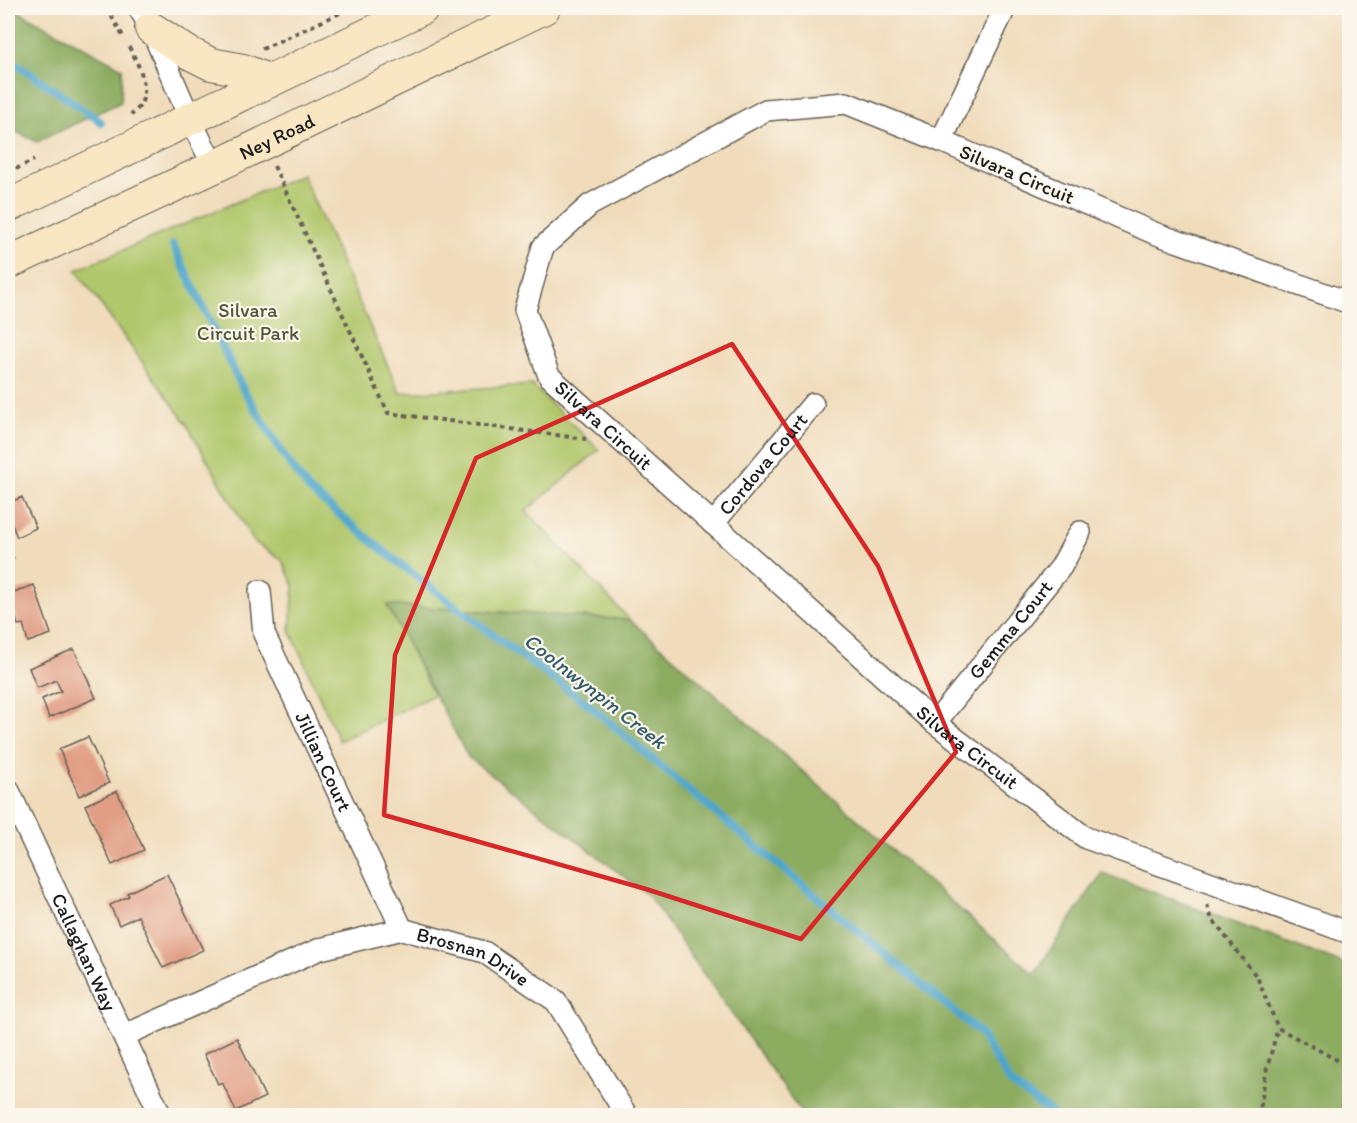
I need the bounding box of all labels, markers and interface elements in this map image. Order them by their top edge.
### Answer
street label: Ney Road [235,108,319,165]
street label: Silvara Circuit [956,139,1078,209]
park label: Silvara Circuit Park [197,298,299,345]
street label: Silvara Circuit [550,375,657,475]
street label: Cordova Court [714,408,813,520]
street label: Gemma Court [963,575,1058,684]
water label: Coolnwynpin Creek [520,628,672,754]
street label: Silvara Circuit [911,700,1023,794]
street label: Jillian Court [290,708,357,816]
street label: Callaghan Way [46,889,122,1015]
street label: Brosnan Drive [414,922,534,991]

